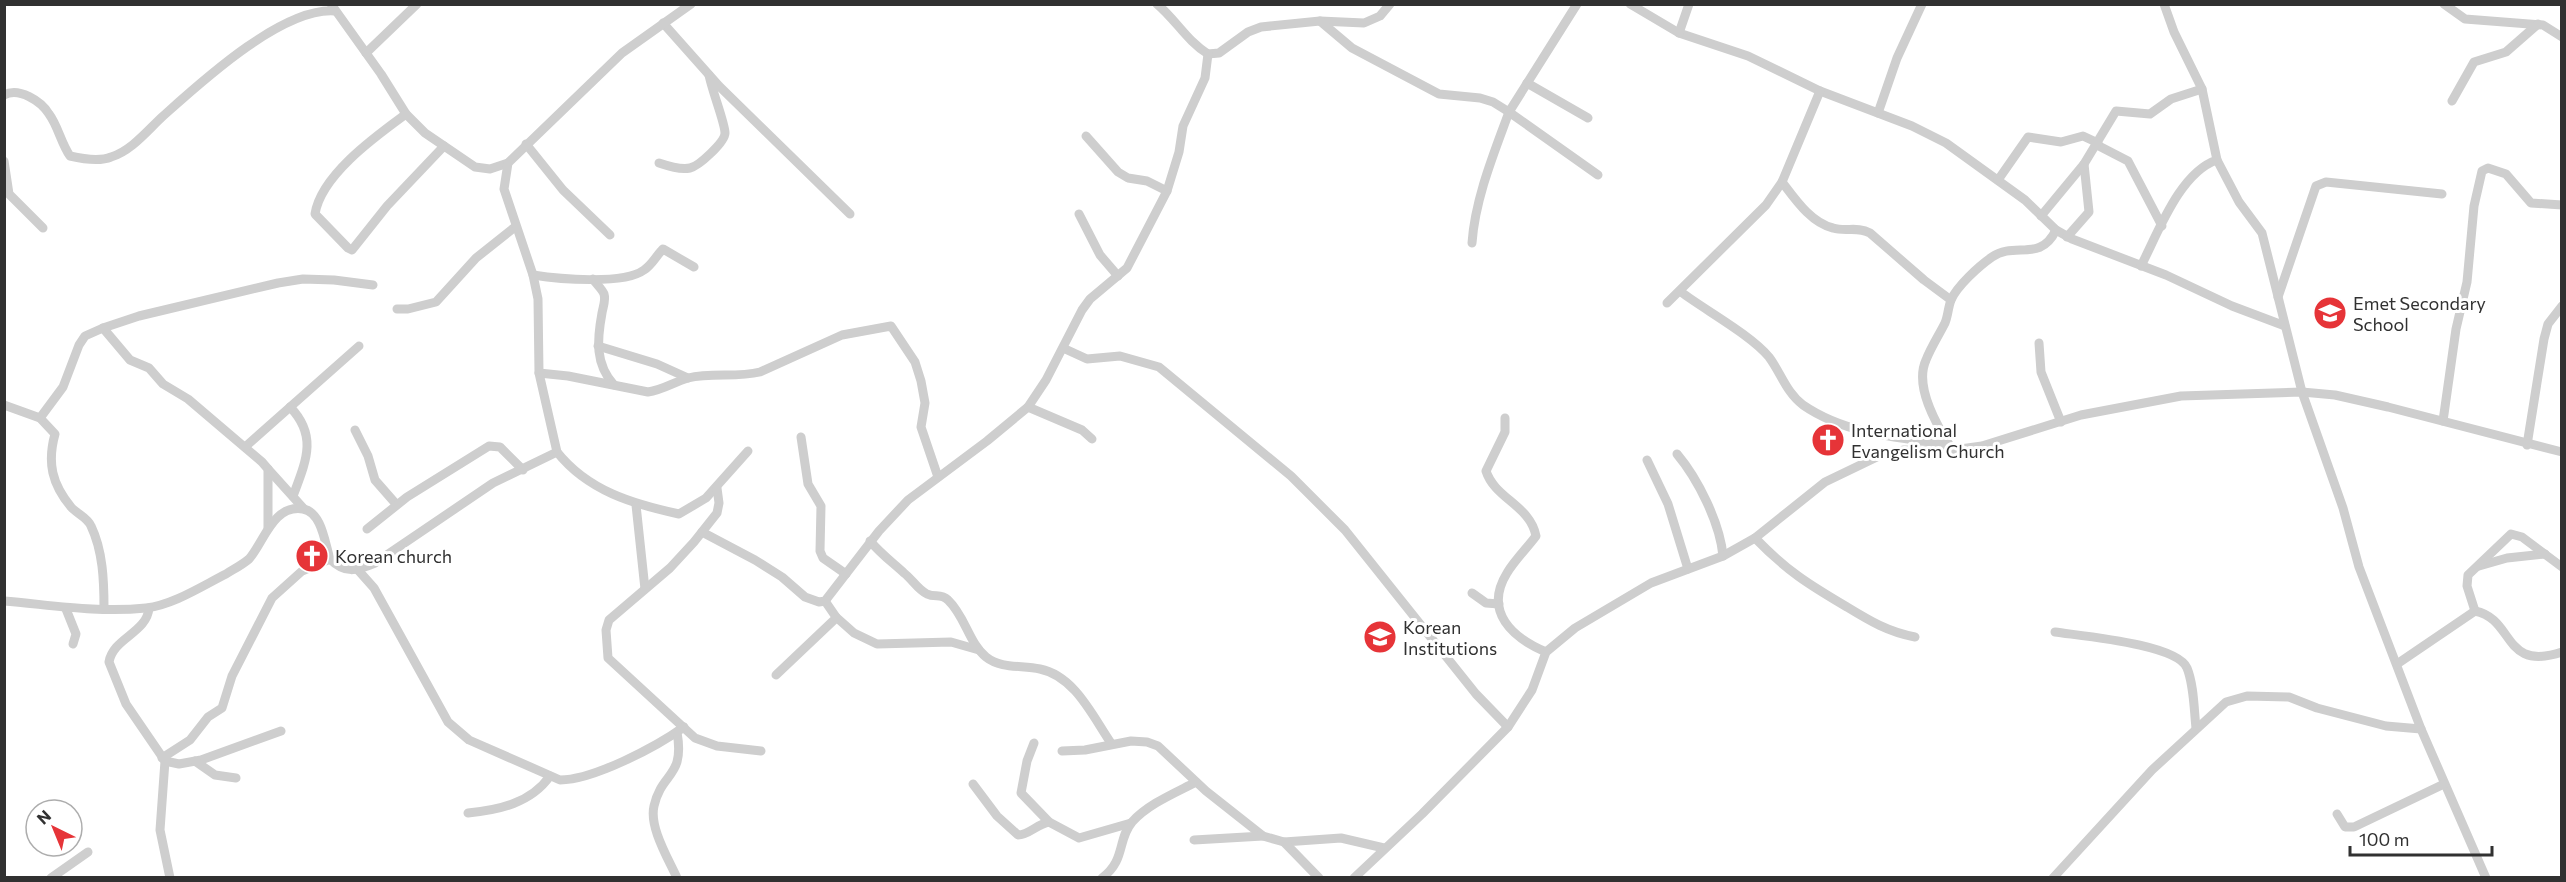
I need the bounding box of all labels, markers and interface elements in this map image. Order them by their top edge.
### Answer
place label: Emet Secondary School [2353,292,2486,335]
school or university icon: Emet Secondary School [2312,295,2348,331]
place label: International Evangelism Church [1851,419,2005,462]
church icon: International Evangelism Church [1810,422,1846,458]
church icon: Korean church [294,538,330,574]
place label: Korean church [335,545,452,567]
place label: Korean Institutions [1403,616,1497,659]
school or university icon: Korean Institutions [1362,619,1398,655]
north arrow [24,798,84,858]
text: N [33,806,54,828]
scale bar [2350,819,2492,857]
text: 100 m [2359,828,2409,850]

